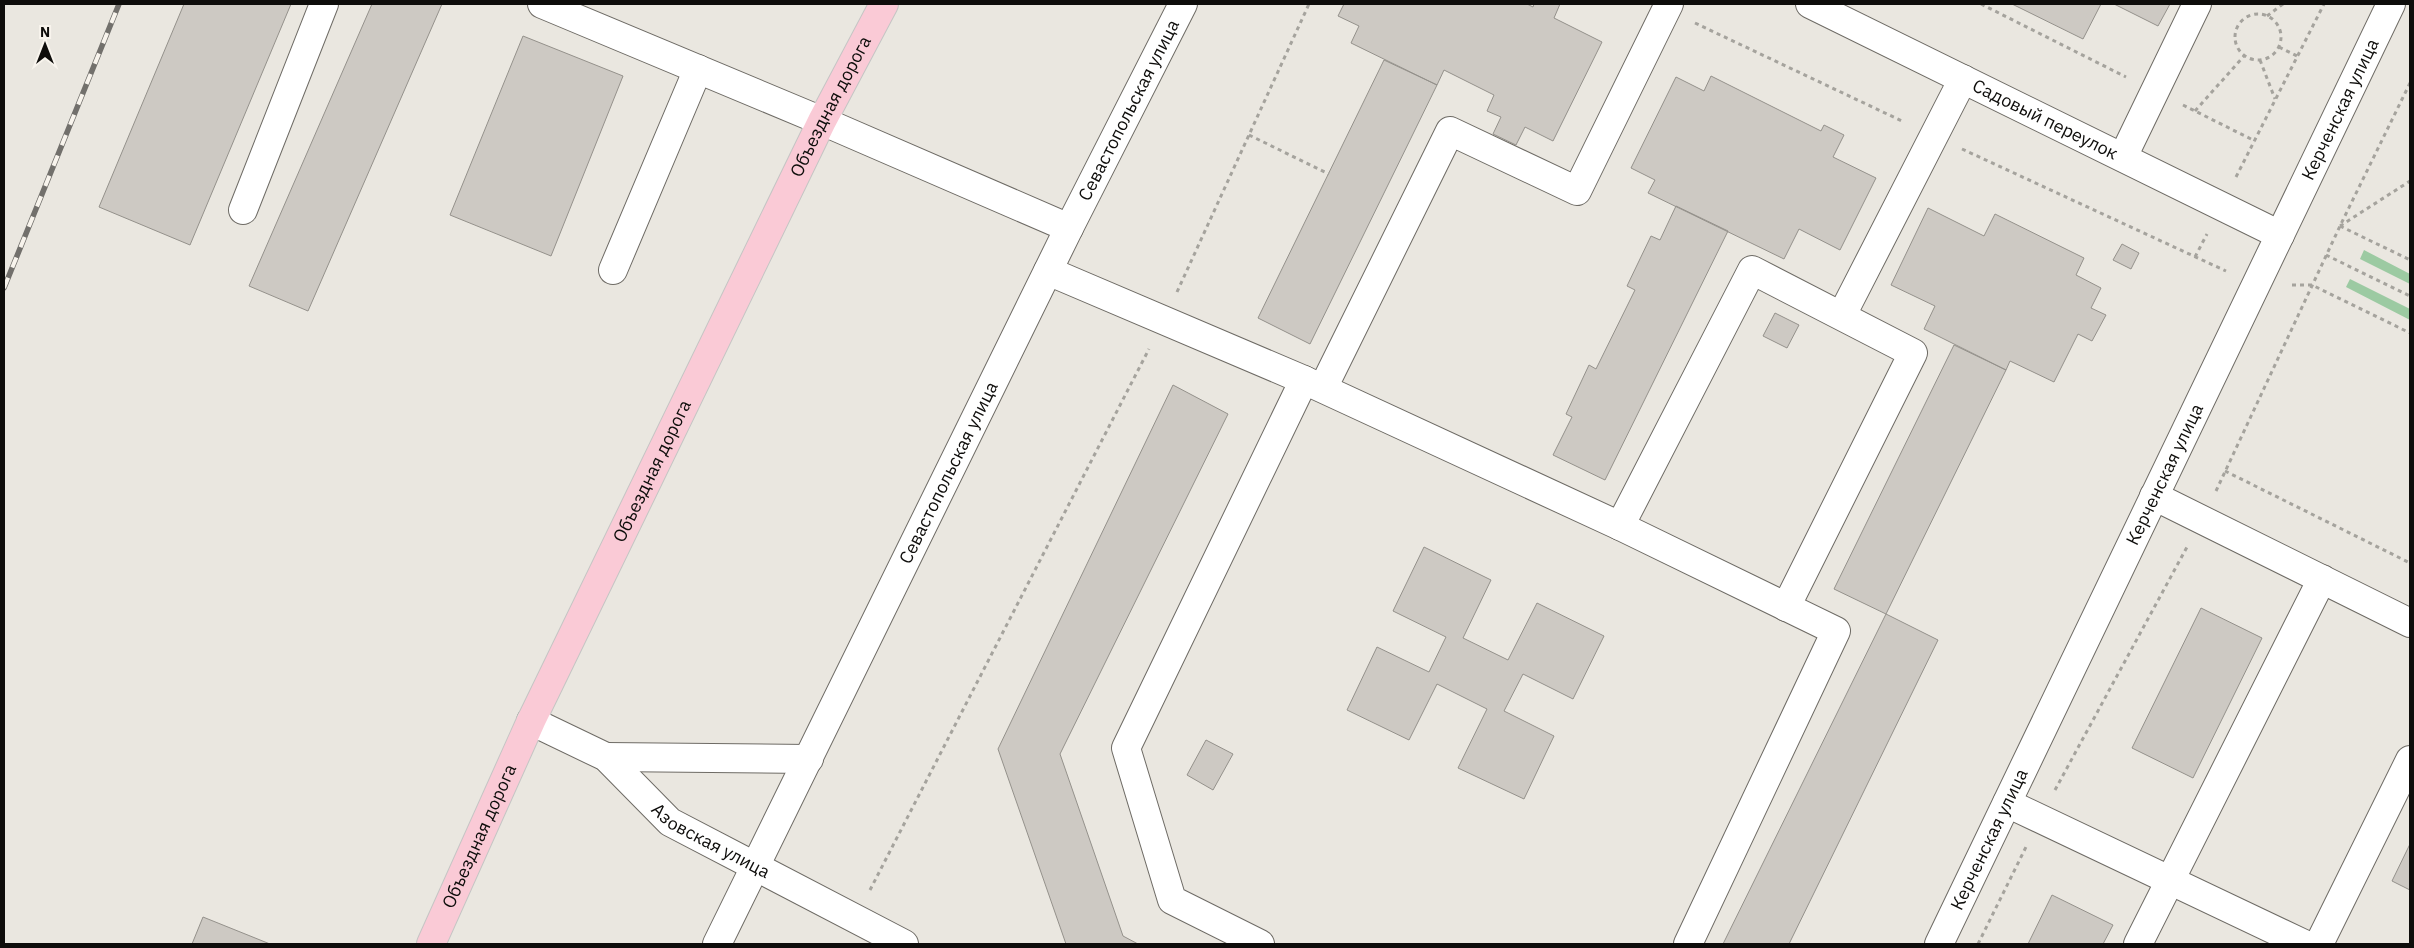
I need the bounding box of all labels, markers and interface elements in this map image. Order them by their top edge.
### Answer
street label: Севастопольская улица [1073,15,1184,204]
north arrow [20,20,70,70]
text: N [40,23,50,41]
street label: Объездная дорога [785,31,876,181]
street label: Керченская улица [2296,34,2384,184]
street label: Садовый переулок [1969,74,2122,165]
street label: Севастопольская улица [894,377,1003,568]
street label: Объездная дорога [607,396,696,546]
street label: Керченская улица [2121,399,2208,549]
street label: Объездная дорога [436,760,521,912]
street label: Керченская улица [1945,764,2033,914]
street label: Азовская улица [647,798,774,883]

